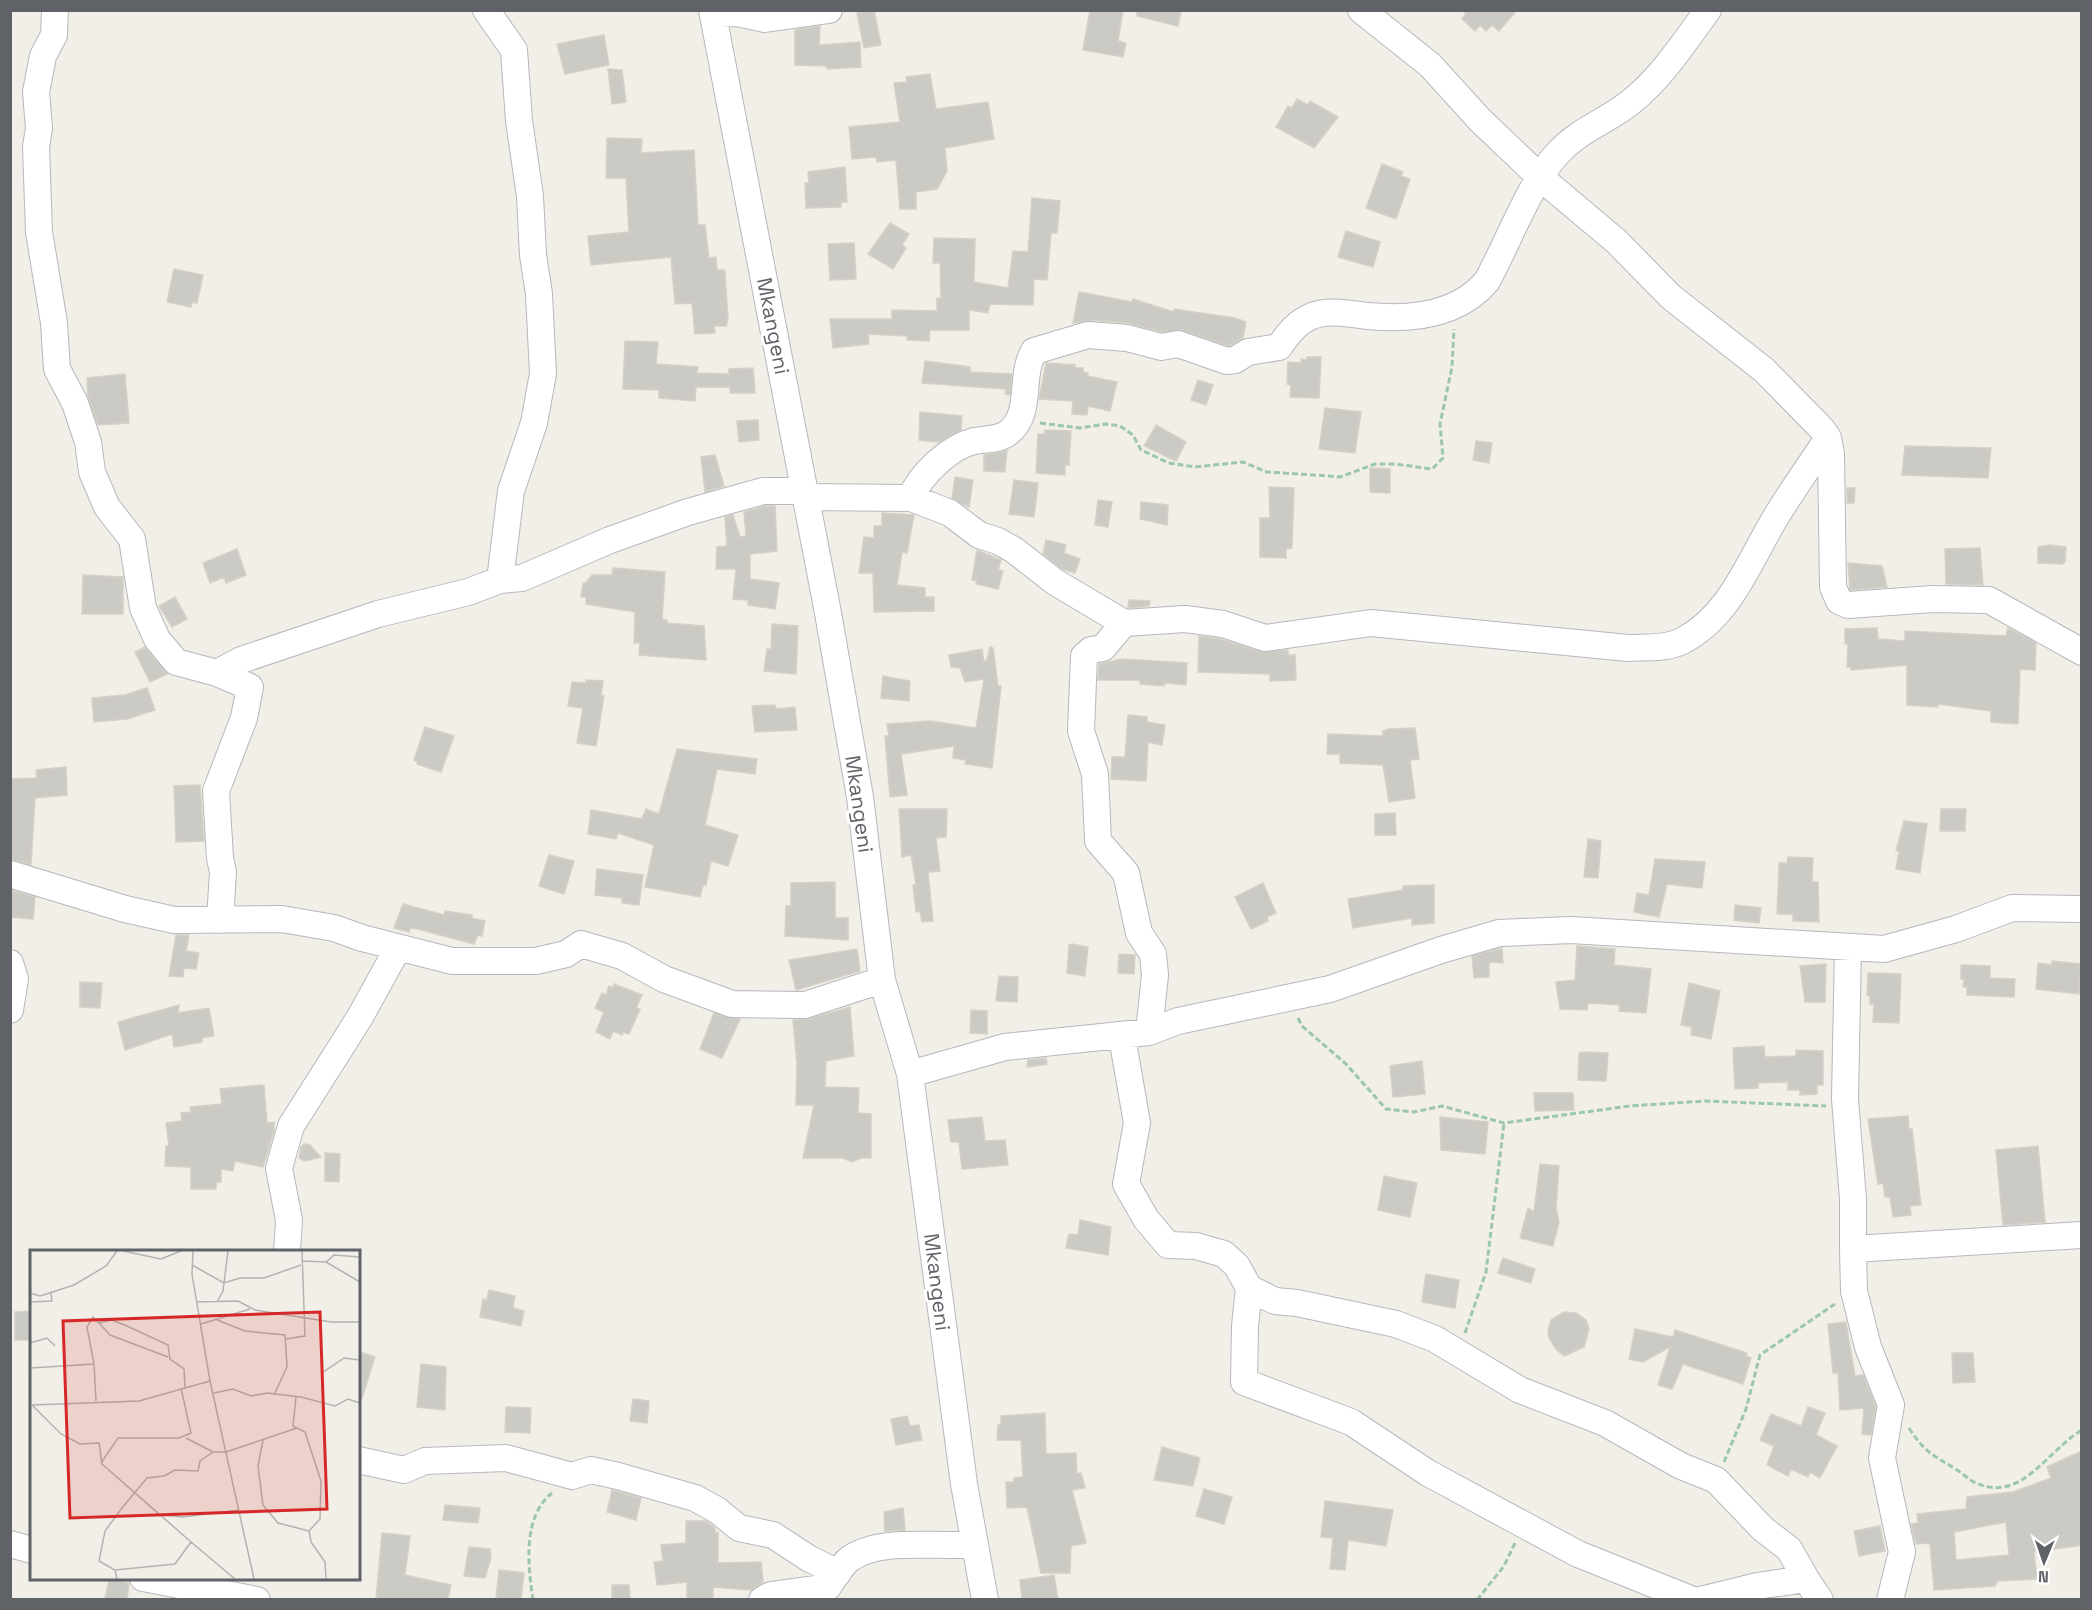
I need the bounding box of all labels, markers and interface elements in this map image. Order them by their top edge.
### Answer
street label: Mkangeni [751,275,796,377]
street label: Mkangeni [839,753,880,854]
street label: Mkangeni [918,1232,957,1332]
inset map [30,1250,360,1580]
north arrow [2014,1532,2074,1592]
text: N [2038,1566,2049,1587]

